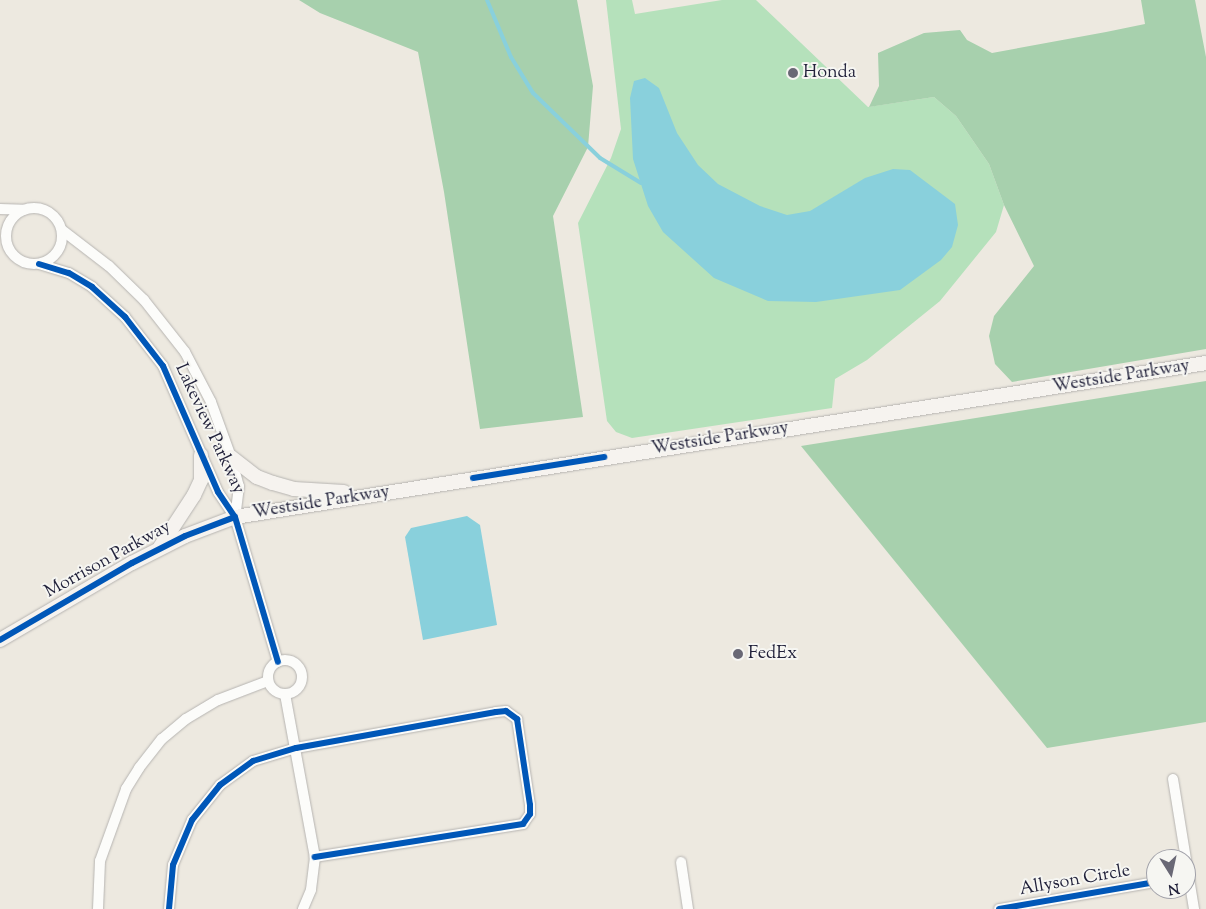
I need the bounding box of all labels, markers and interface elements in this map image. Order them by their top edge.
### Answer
place label: Honda [803,62,856,84]
marker: Honda [787,67,799,79]
street label: Westside Parkway [1051,355,1191,399]
street label: Lakeview Parkway [169,360,249,498]
street label: Westside Parkway [650,417,790,461]
street label: Westside Parkway [251,481,391,525]
street label: Morrison Parkway [41,516,175,604]
place label: FedEx [748,643,797,665]
marker: FedEx [732,648,744,660]
north arrow [1146,849,1196,899]
street label: Allyson Circle [1018,861,1132,901]
text: N [1166,877,1181,899]

